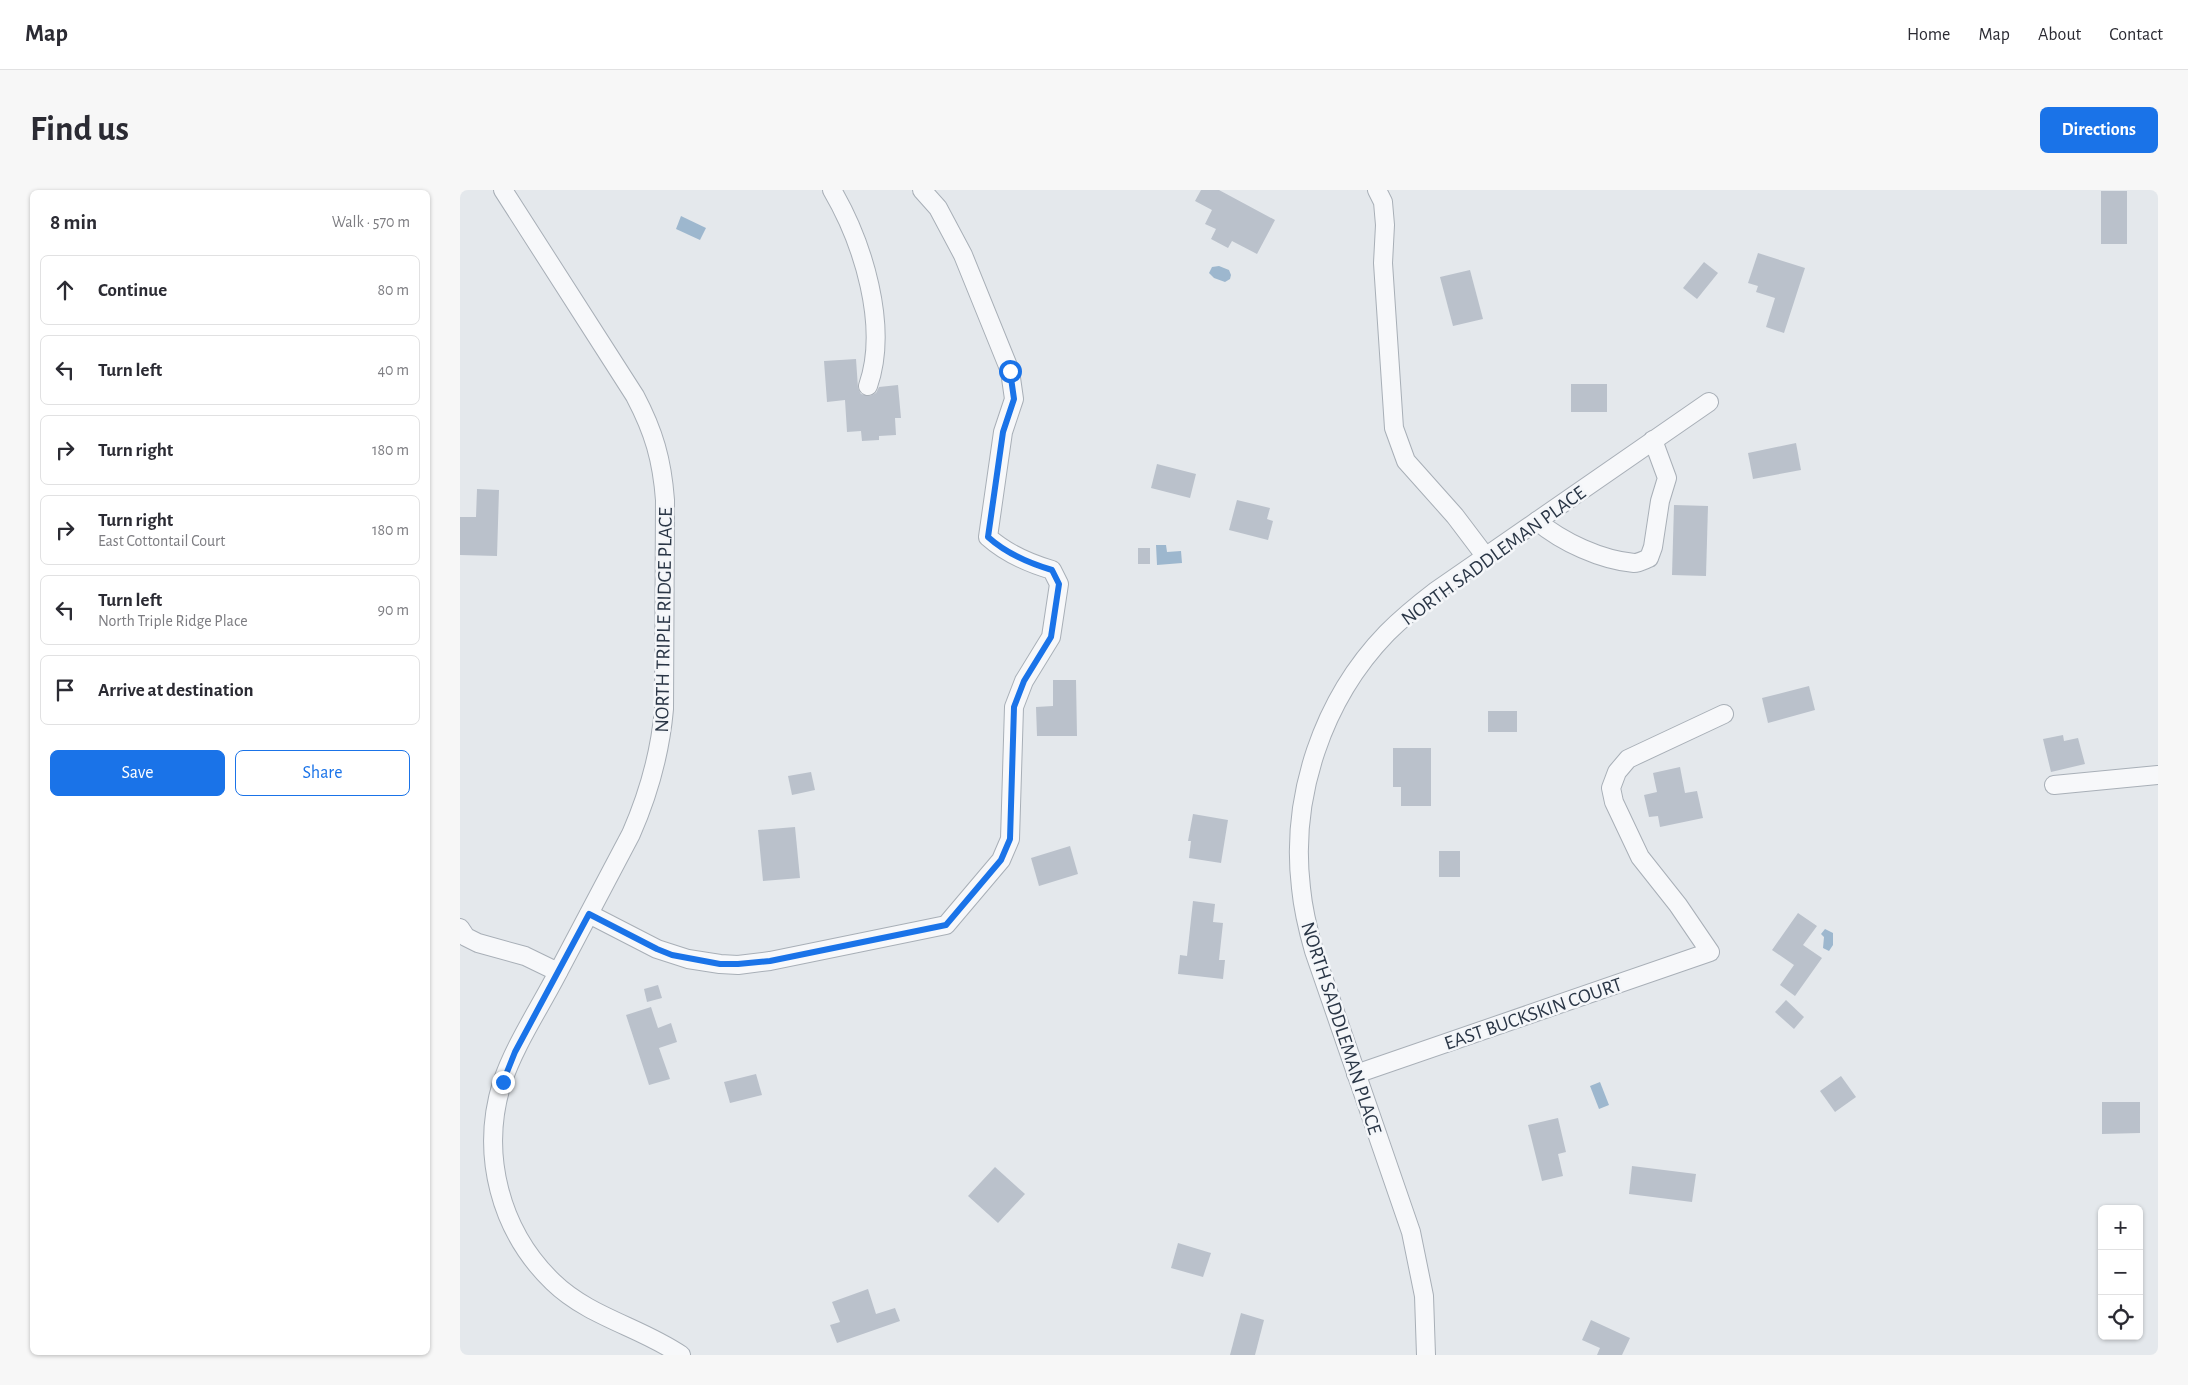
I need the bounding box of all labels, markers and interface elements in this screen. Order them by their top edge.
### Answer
text: Map [25,22,68,46]
text: Home [1907,26,1950,44]
text: Map [1978,26,2010,44]
text: About [2038,26,2081,44]
text: Contact [2109,26,2163,44]
button: Directions [2040,107,2158,153]
text: Find us [30,112,129,147]
text: 8 min [50,212,97,233]
text: Walk · 570 m [332,214,410,230]
icon: ahead [51,276,79,304]
text: Continue [98,281,167,300]
text: 80 m [378,282,409,298]
icon: left [51,356,79,384]
route start [999,360,1022,383]
text: Turn left [98,361,162,380]
text: 40 m [377,362,409,378]
icon: right [51,436,79,464]
text: Turn right [98,441,173,460]
text: 180 m [372,442,409,458]
street label: NORTH SADDLEMAN PLACE [1398,482,1590,629]
street label: NORTH TRIPLE RIDGE PLACE [652,507,676,733]
text: Turn right [98,511,173,530]
icon: right [51,516,79,544]
text: 180 m [372,522,409,538]
text: East Cottontail Court [98,533,225,549]
text: Turn left [98,591,162,610]
icon: left [51,596,79,624]
text: 90 m [378,602,409,618]
text: North Triple Ridge Place [98,613,248,629]
icon: arrive [51,676,79,704]
text: Arrive at destination [98,681,254,700]
button: Save [50,750,225,796]
button: Share [235,750,410,796]
street label: NORTH SADDLEMAN PLACE [1297,920,1385,1137]
street label: EAST BUCKSKIN COURT [1442,974,1625,1054]
route end [492,1071,515,1094]
map controls [2098,1205,2143,1340]
button: + [2098,1205,2143,1250]
button: − [2098,1250,2143,1295]
button: locate [2098,1295,2143,1340]

